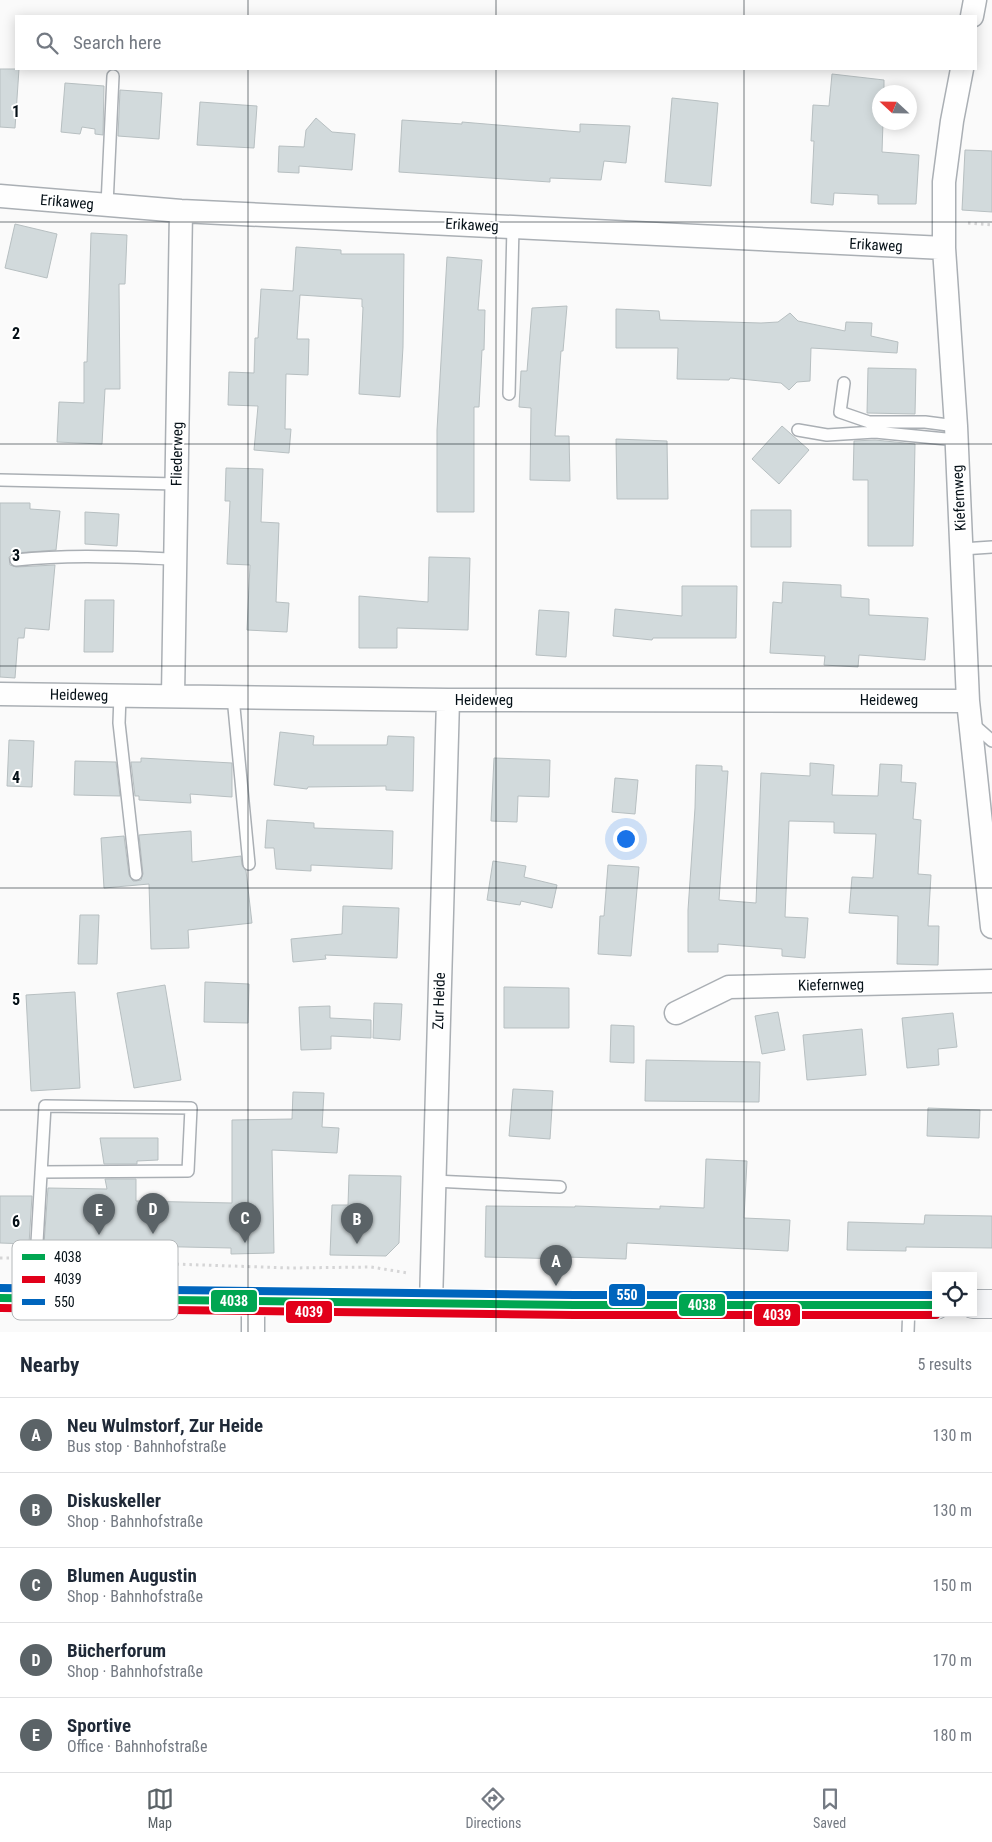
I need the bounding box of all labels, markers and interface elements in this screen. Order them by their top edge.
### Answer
search box [15,15,977,70]
icon: search [33,29,61,57]
text: Search here [73,31,161,54]
north arrow [872,85,917,130]
text: 1 [12,102,20,121]
street label: Erikaweg [40,191,94,213]
street label: Erikaweg [445,215,499,235]
street label: Erikaweg [849,235,903,255]
text: 2 [12,324,20,343]
street label: Fliederweg [167,422,187,486]
street label: Kiefernweg [948,464,970,532]
text: 3 [12,546,20,565]
street label: Heideweg [50,685,108,705]
street label: Heideweg [455,691,513,709]
street label: Heideweg [860,691,918,709]
text: 4 [12,768,20,787]
your location [613,826,639,852]
street label: Zur Heide [429,972,449,1030]
street label: Kiefernweg [798,975,864,995]
text: 5 [12,990,20,1009]
pin: D [137,1193,169,1234]
pin: E [83,1194,115,1235]
pin: C [229,1202,261,1243]
pin: B [341,1203,373,1244]
text: 6 [12,1212,20,1231]
legend [12,1240,178,1320]
pin: A [540,1245,572,1286]
text: 4038 [54,1249,82,1265]
text: 4039 [54,1271,82,1287]
map controls [932,1272,977,1317]
button: locate [932,1272,977,1317]
line badge: 550 [608,1283,646,1307]
text: 550 [616,1287,638,1303]
line badge: 4038 [210,1289,258,1313]
text: 4038 [220,1293,248,1309]
line badge: 4038 [678,1293,726,1317]
text: 550 [54,1294,75,1310]
text: 4038 [688,1297,716,1313]
line badge: 4039 [285,1300,333,1324]
line badge: 4039 [753,1303,801,1327]
text: 4039 [295,1304,323,1320]
text: 4039 [763,1307,791,1323]
text: Nearby [20,1353,79,1377]
text: 5 results [917,1355,972,1374]
text: Neu Wulmstorf, Zur Heide [67,1414,263,1437]
text: A [31,1426,41,1445]
text: 130 m [933,1426,972,1445]
text: Bus stop · Bahnhofstraße [67,1437,226,1456]
text: Diskuskeller [67,1489,161,1512]
text: B [32,1501,40,1520]
text: 130 m [933,1501,972,1520]
text: Shop · Bahnhofstraße [67,1512,203,1531]
text: Blumen Augustin [67,1564,197,1587]
text: C [31,1576,41,1595]
text: 150 m [933,1576,972,1595]
text: Shop · Bahnhofstraße [67,1587,203,1606]
text: Bücherforum [67,1639,166,1662]
text: D [31,1651,41,1670]
text: 170 m [933,1651,972,1670]
text: Shop · Bahnhofstraße [67,1662,203,1681]
text: Sportive [67,1714,131,1737]
text: E [32,1726,40,1745]
text: 180 m [933,1726,972,1745]
text: Office · Bahnhofstraße [67,1737,207,1756]
tab: Map [146,1785,174,1831]
tab: Directions [465,1785,521,1831]
tab: Saved [813,1785,846,1831]

